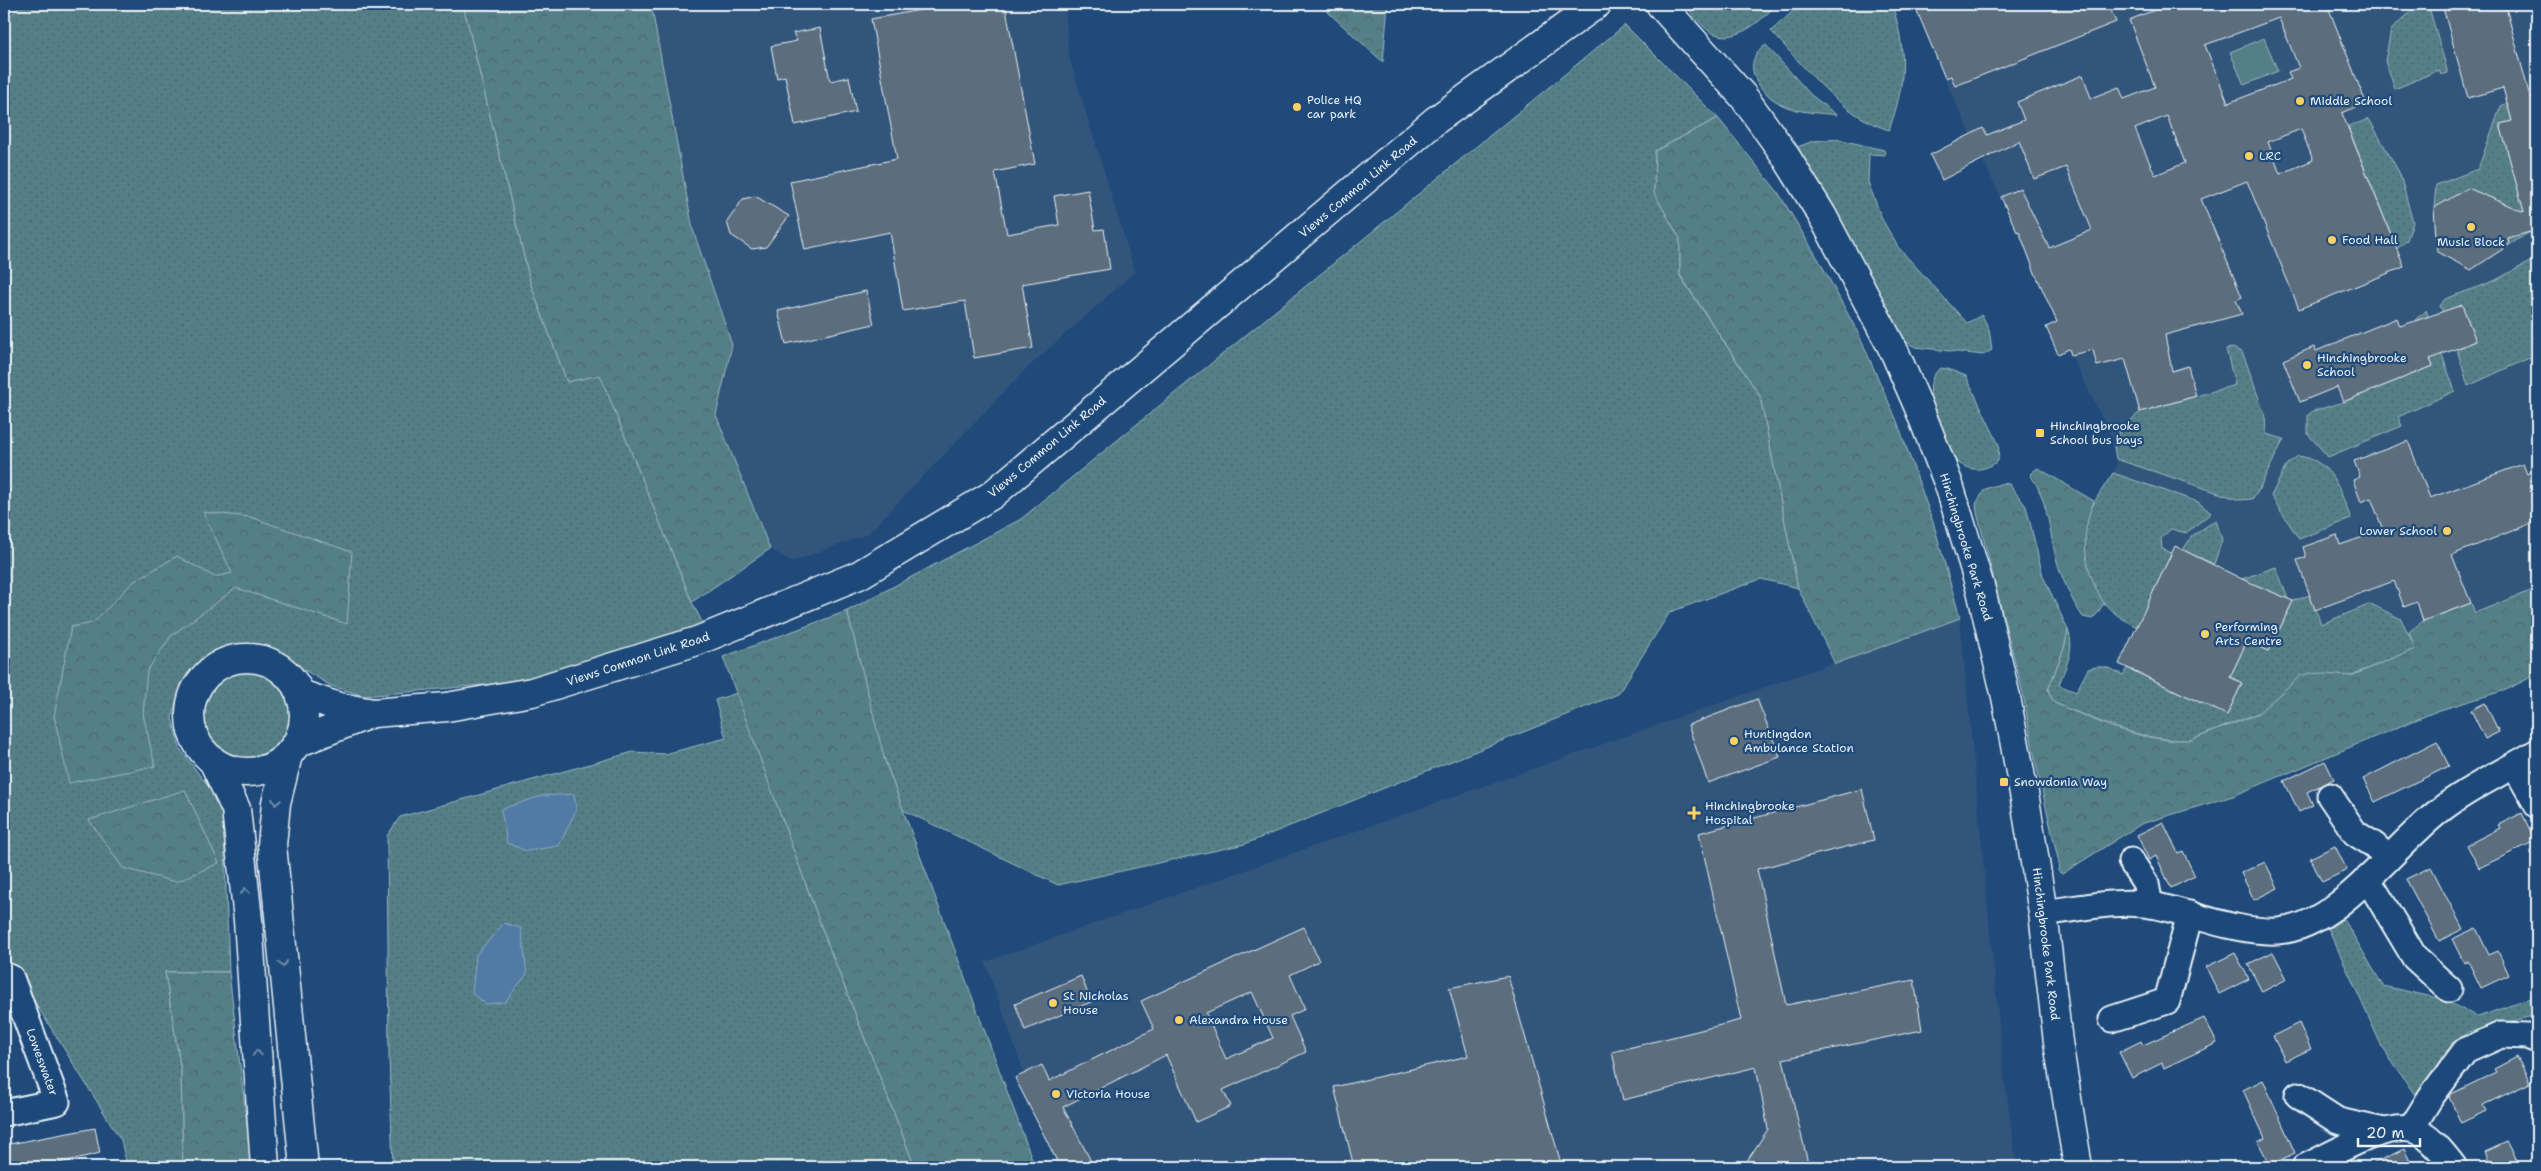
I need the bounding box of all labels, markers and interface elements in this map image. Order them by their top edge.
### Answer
place label: Police HQ car park [1307,92,1362,122]
place label: Middle School [2310,93,2392,109]
marker: Middle School [2294,95,2306,107]
marker: Police HQ car park [1291,101,1303,113]
street label: Views Common Link Road [1295,132,1421,241]
place label: LRC [2259,148,2281,164]
marker: LRC [2243,150,2255,162]
marker: Music Block [2465,221,2477,233]
place label: Food Hall [2342,232,2398,248]
marker: Food Hall [2326,234,2338,246]
place label: Music Block [2437,234,2505,250]
place label: Hinchingbrooke School [2317,350,2407,380]
marker: Hinchingbrooke School [2301,359,2313,371]
street label: Views Common Link Road [984,392,1110,501]
place label: Hinchingbrooke School bus bays [2050,418,2143,448]
marker: Hinchingbrooke School bus bays [2034,427,2046,439]
street label: Hinchingbrooke Park Road [1936,471,1996,623]
place label: Lower School [2359,523,2437,539]
marker: Lower School [2441,525,2453,537]
place label: Performing Arts Centre [2215,619,2282,649]
street label: Views Common Link Road [564,628,712,690]
marker: Performing Arts Centre [2199,628,2211,640]
place label: Huntingdon Ambulance Station [1744,726,1854,756]
marker: Huntingdon Ambulance Station [1728,735,1740,747]
place label: Snowdonia Way [2014,774,2107,790]
marker: Snowdonia Way [1998,776,2010,788]
one-way arrow [272,798,282,807]
place label: Hinchingbrooke Hospital [1705,798,1795,828]
marker: Hinchingbrooke Hospital [1687,806,1701,820]
street label: Hinchingbrooke Park Road [2029,867,2063,1022]
one-way arrow [240,886,251,894]
one-way arrow [277,960,288,968]
place label: St Nicholas House [1063,988,1129,1018]
marker: St Nicholas House [1047,997,1059,1009]
place label: Alexandra House [1189,1012,1288,1028]
marker: Alexandra House [1173,1014,1185,1026]
street label: Loweswater [22,1026,62,1098]
one-way arrow [251,1048,262,1056]
place label: Victoria House [1066,1086,1151,1102]
marker: Victoria House [1050,1088,1062,1100]
scale bar [2358,1116,2421,1148]
text: 20 m [2366,1123,2405,1143]

